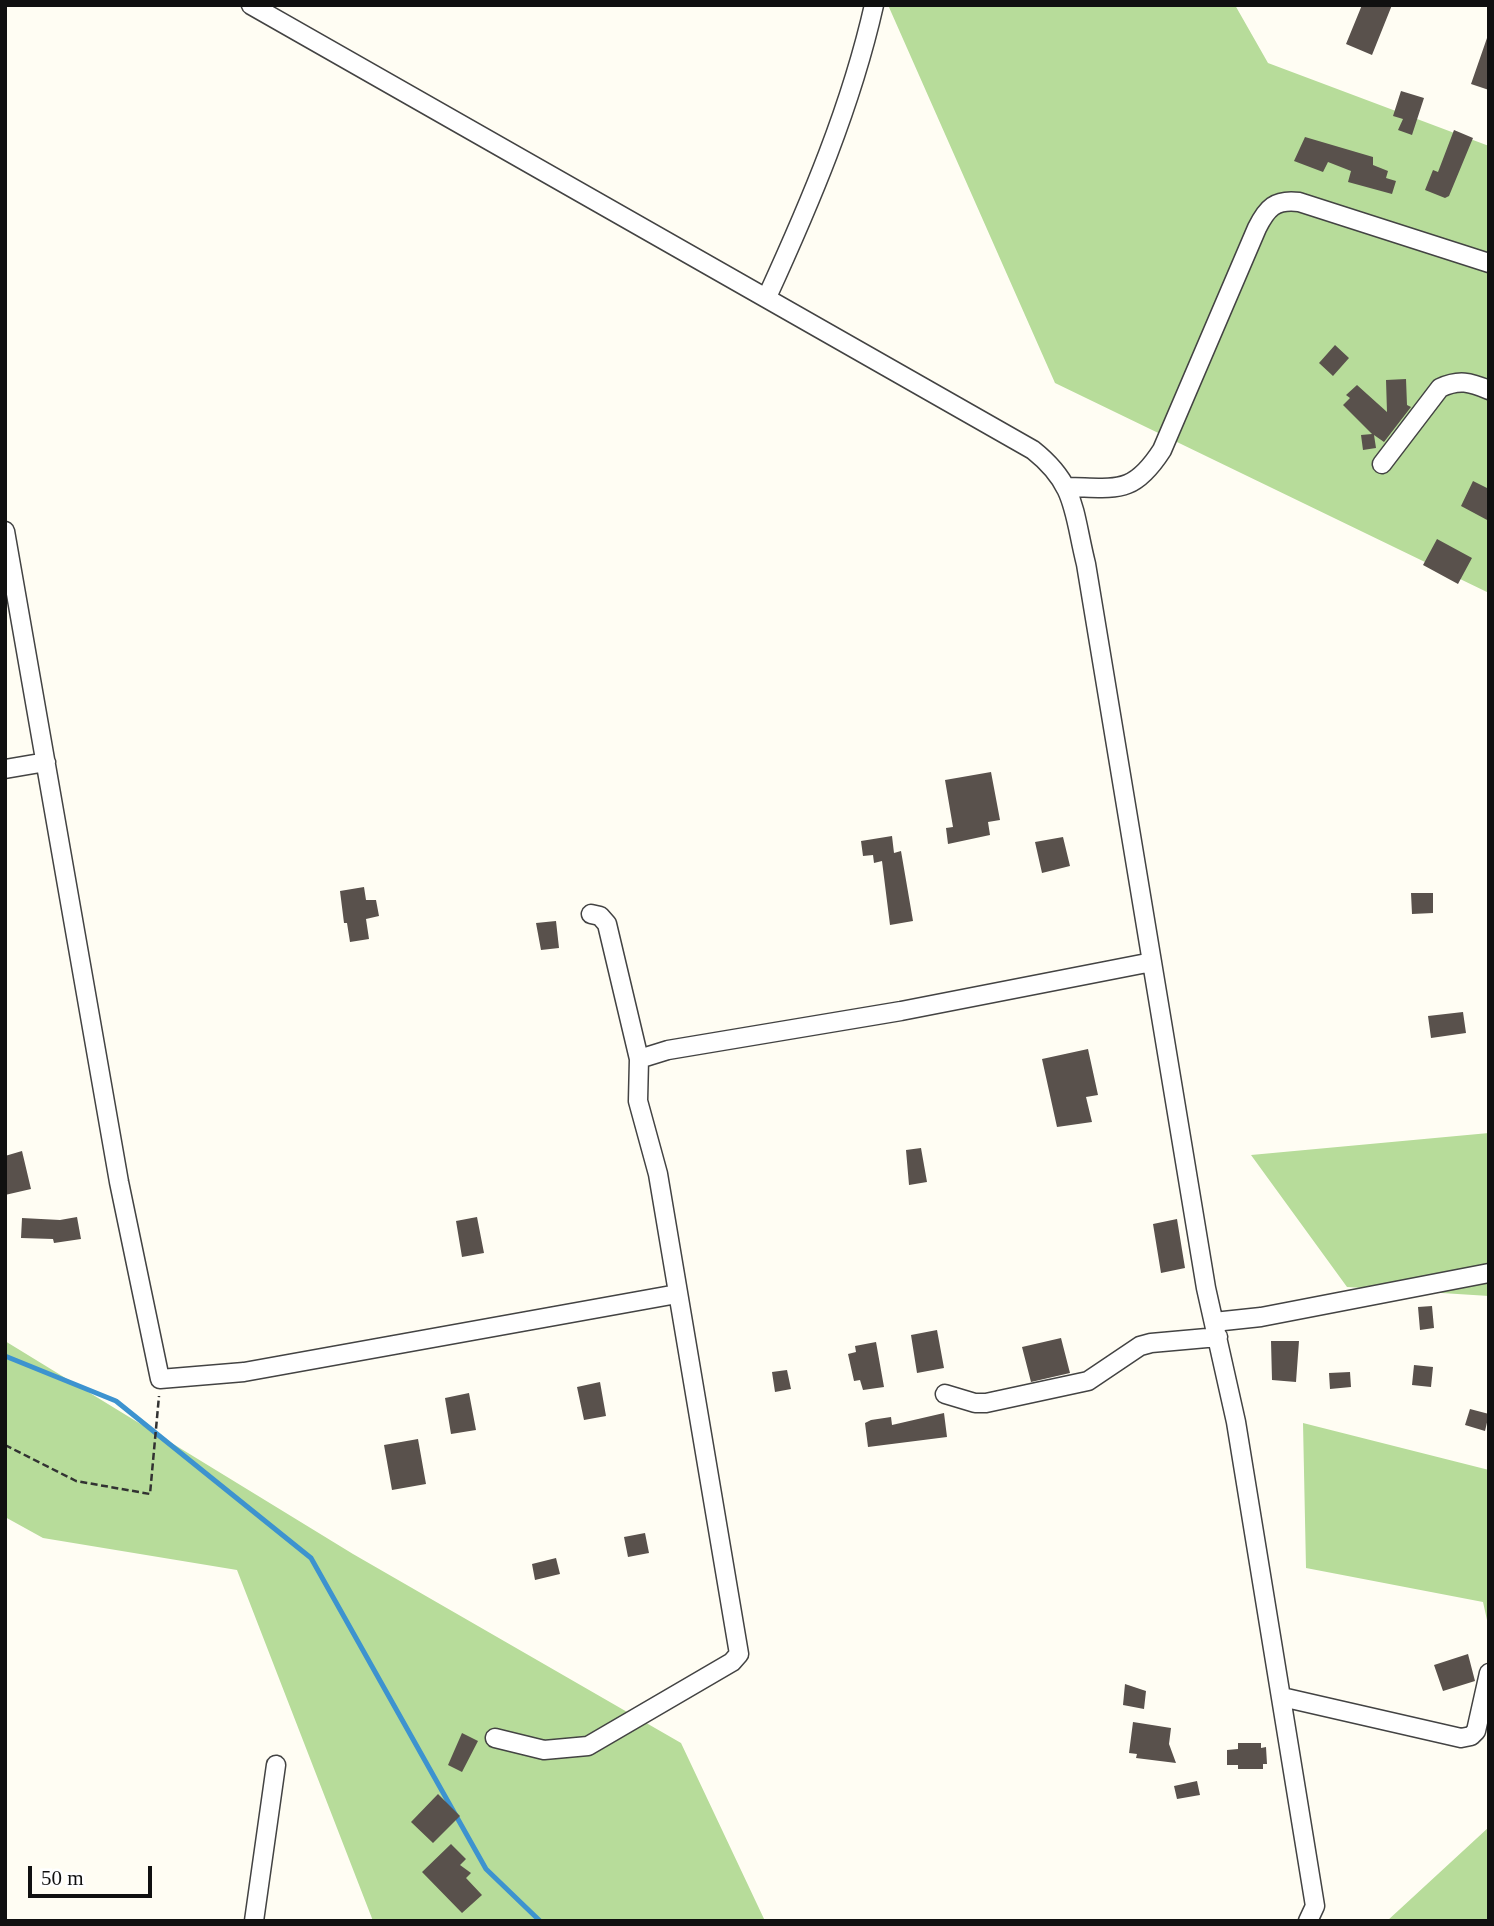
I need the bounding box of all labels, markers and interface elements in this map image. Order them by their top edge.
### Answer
scale bar [32,1853,156,1897]
text: 50 m [41,1866,84,1890]

